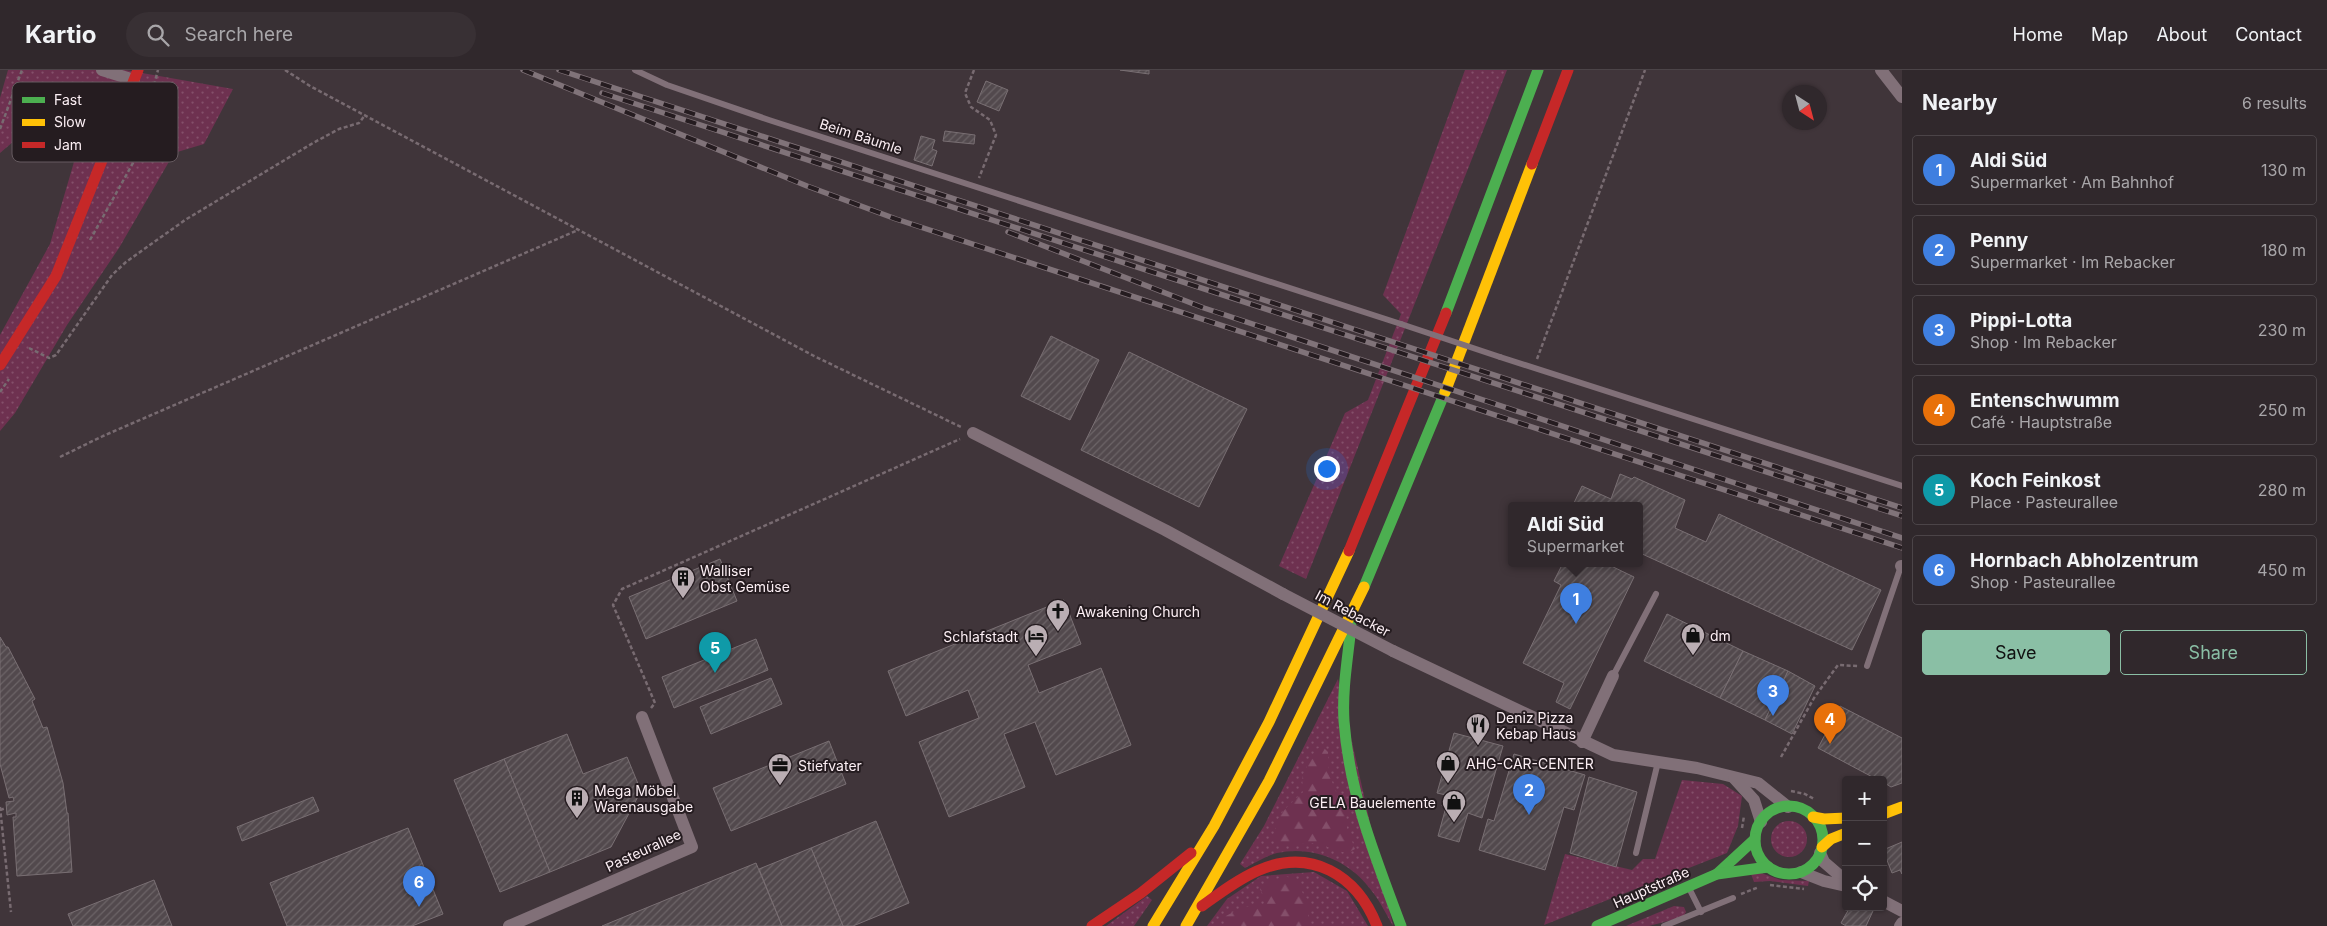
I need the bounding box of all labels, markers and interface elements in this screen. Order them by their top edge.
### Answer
search box [126,12,476,57]
text: Kartio [25,20,96,49]
icon: search [144,21,172,49]
text: Search here [184,23,293,46]
text: Home [2013,24,2063,45]
text: Map [2091,24,2128,45]
text: About [2156,24,2207,45]
text: Contact [2235,24,2302,45]
legend [12,82,178,162]
north arrow [1782,85,1827,130]
text: Nearby [1922,90,1997,115]
text: Fast [54,91,82,108]
text: 6 results [2242,93,2307,113]
text: Slow [54,113,86,130]
street label: Beim Bäumle [817,115,905,157]
text: Jam [54,136,82,153]
text: Aldi Süd [1970,149,2047,172]
text: 1 [1936,160,1942,180]
text: 130 m [2261,160,2306,180]
text: Supermarket · Am Bahnhof [1970,172,2174,192]
text: Penny [1970,229,2028,252]
text: 2 [1934,240,1944,260]
text: 180 m [2261,240,2306,260]
text: Supermarket · Im Rebacker [1970,252,2175,272]
text: Pippi-Lotta [1970,309,2072,332]
text: 3 [1934,320,1944,340]
text: 230 m [2258,320,2306,340]
text: Shop · Im Rebacker [1970,332,2117,352]
text: Entenschwumm [1970,389,2120,412]
text: 4 [1934,400,1944,420]
text: 250 m [2258,400,2306,420]
text: Café · Hauptstraße [1970,412,2112,432]
your location [1314,456,1340,482]
text: Koch Feinkost [1970,469,2101,492]
text: 5 [1934,480,1944,500]
text: 280 m [2258,480,2306,500]
text: Place · Pasteurallee [1970,492,2118,512]
popup [1508,502,1643,567]
text: Aldi Süd [1527,513,1604,536]
text: Supermarket [1527,536,1624,556]
text: Hornbach Abholzentrum [1970,549,2199,572]
text: 6 [1934,560,1944,580]
text: 450 m [2257,560,2306,580]
place label: Walliser Obst Gemüse [700,562,790,595]
building icon: Walliser Obst Gemüse [670,565,696,599]
text: Shop · Pasteurallee [1970,572,2116,592]
pin: 1 [1560,583,1592,624]
street label: Im Rebacker [1313,586,1393,640]
church icon: Awakening Church [1045,598,1071,632]
place label: Awakening Church [1076,603,1200,620]
shop icon: dm [1680,622,1706,656]
hotel icon: Schlafstadt [1023,623,1049,657]
place label: dm [1710,627,1731,644]
place label: Schlafstadt [943,628,1018,645]
button: Save [1922,630,2110,675]
button: Share [2120,630,2307,675]
pin: 5 [699,632,731,673]
pin: 3 [1757,675,1789,716]
pin: 4 [1814,703,1846,744]
place label: Deniz Pizza Kebap Haus [1496,709,1576,742]
restaurant icon: Deniz Pizza Kebap Haus [1465,712,1491,746]
shop icon: AHG-CAR-CENTER [1435,750,1461,784]
office icon: Stiefvater [767,752,793,786]
place label: AHG-CAR-CENTER [1466,755,1594,772]
place label: Stiefvater [798,757,862,774]
pin: 2 [1513,774,1545,815]
map controls [1842,776,1887,911]
button: + [1842,776,1887,821]
place label: Mega Möbel Warenausgabe [594,782,693,815]
building icon: Mega Möbel Warenausgabe [564,785,590,819]
shop icon: GELA Bauelemente [1441,789,1467,823]
place label: GELA Bauelemente [1309,794,1436,811]
button: − [1842,821,1887,866]
street label: Pasteurallee [603,825,683,875]
street label: Hauptstraße [1610,863,1692,911]
pin: 6 [403,866,435,907]
button: locate [1842,866,1887,911]

